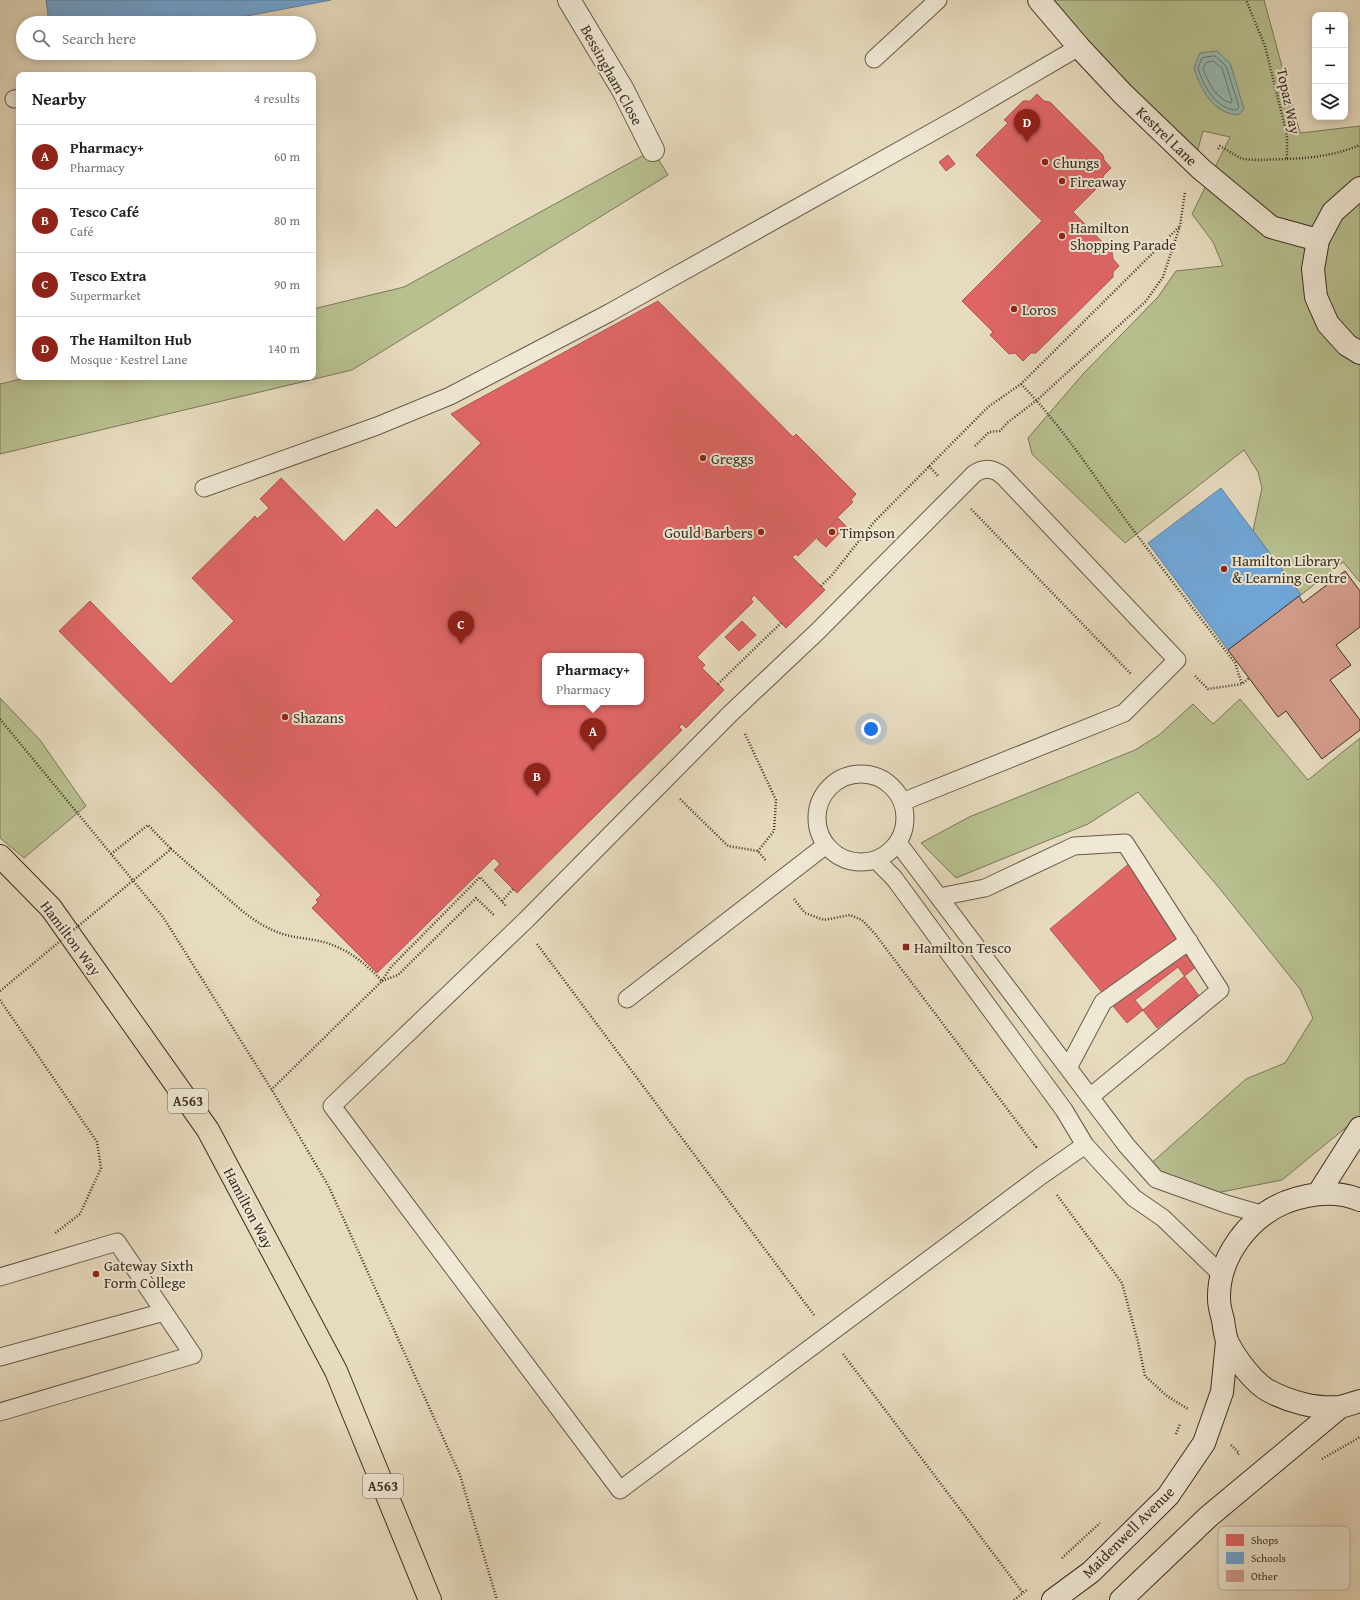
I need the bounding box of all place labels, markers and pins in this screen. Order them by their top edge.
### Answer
pin: D [1014,109,1040,142]
place label: Chungs [1053,152,1100,173]
marker: Chungs [1040,157,1050,167]
place label: Fireaway [1070,171,1127,192]
marker: Fireaway [1057,176,1067,186]
place label: Hamilton Shopping Parade [1070,217,1176,255]
marker: Hamilton Shopping Parade [1057,231,1067,241]
place label: Loros [1022,299,1057,320]
marker: Loros [1009,304,1019,314]
place label: Greggs [711,448,754,469]
marker: Greggs [698,453,708,463]
place label: Gould Barbers [664,522,753,543]
place label: Timpson [840,522,896,543]
marker: Gould Barbers [756,527,766,537]
marker: Timpson [827,527,837,537]
place label: Hamilton Library & Learning Centre [1232,550,1347,588]
marker: Hamilton Library & Learning Centre [1219,564,1229,574]
pin: C [448,611,474,644]
place label: Shazans [293,707,344,728]
marker: Shazans [280,712,290,722]
pin: A [580,718,606,751]
pin: B [524,763,550,796]
place label: Hamilton Tesco [914,937,1012,958]
marker: Hamilton Tesco [901,942,911,952]
place label: Gateway Sixth Form College [104,1255,194,1293]
marker: Gateway Sixth Form College [91,1269,101,1279]

